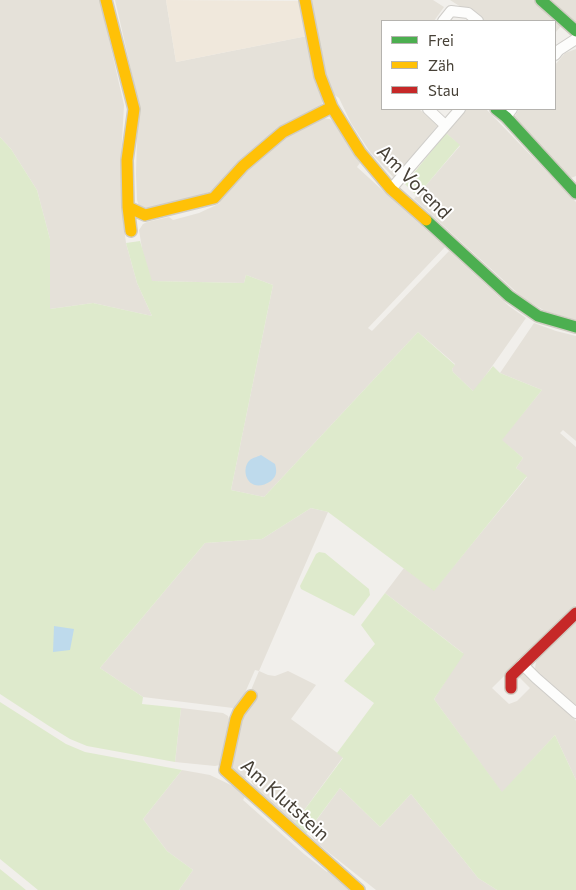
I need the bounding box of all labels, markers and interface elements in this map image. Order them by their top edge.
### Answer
legend [381,20,556,110]
text: Frei [428,31,454,49]
text: Zäh [428,56,454,74]
text: Stau [428,81,459,99]
street label: Am Vorend [372,140,456,224]
street label: Am Klutstein [236,754,334,846]

